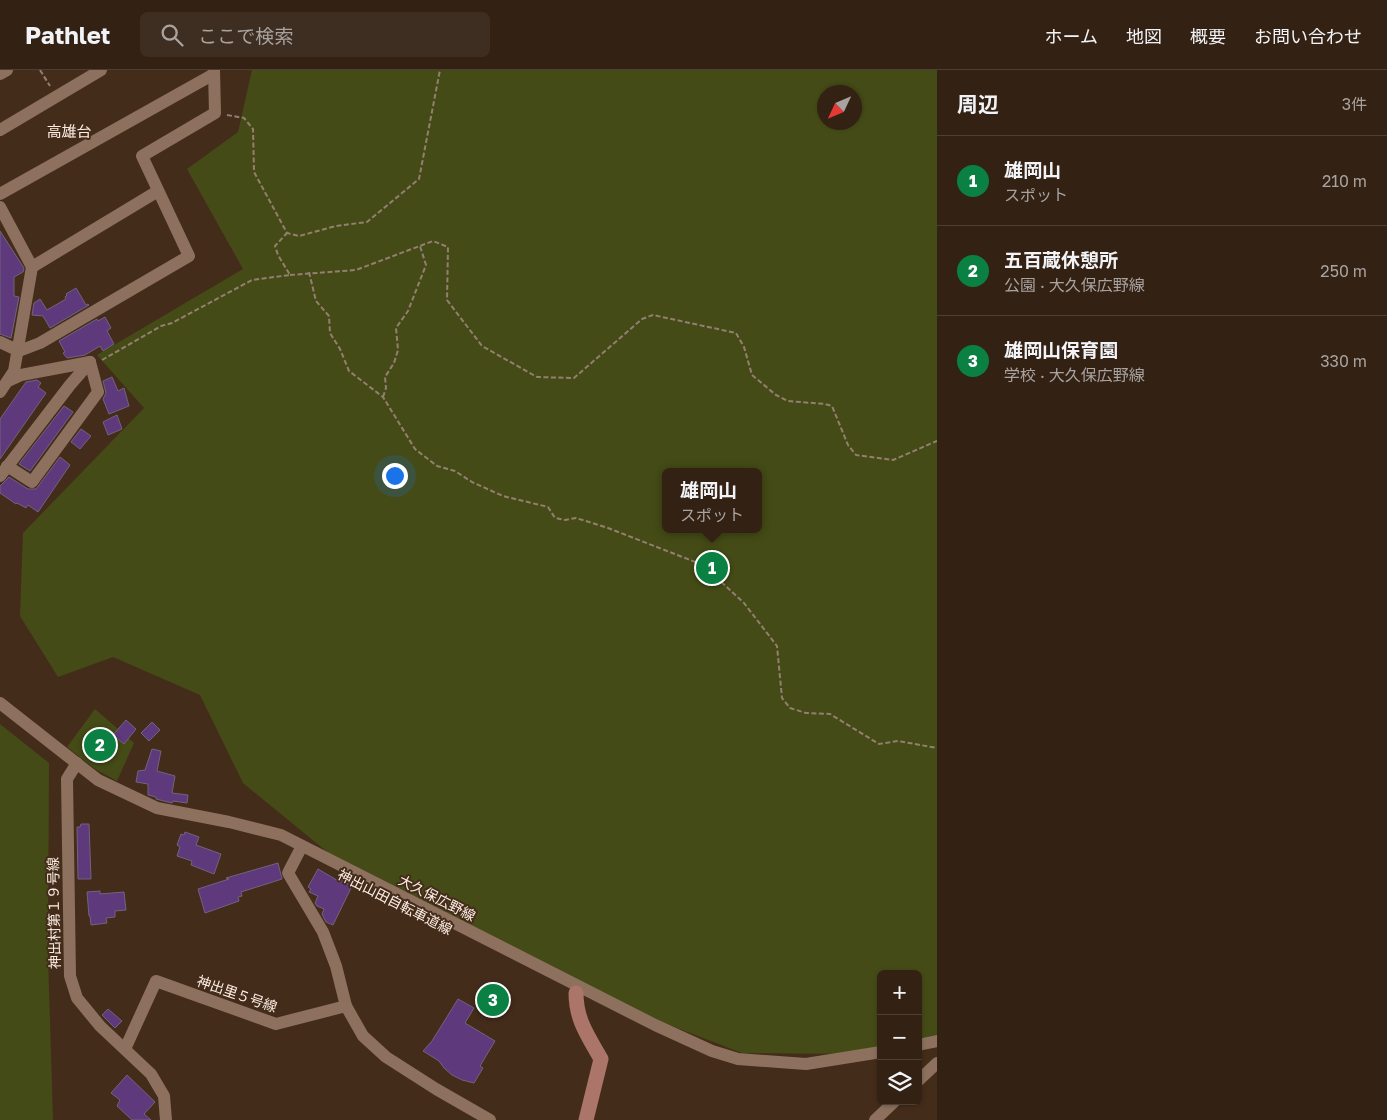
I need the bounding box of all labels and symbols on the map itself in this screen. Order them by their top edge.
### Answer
north arrow [817,85,862,130]
district label: 高雄台 [46,122,92,140]
your location [382,463,408,489]
pin: 1 [696,549,728,587]
pin: 2 [84,726,116,764]
street label: 神出村第１９号線 [44,857,63,969]
street label: 神出山田自転車道線 [335,865,455,938]
street label: 大久保広野線 [396,871,479,924]
street label: 神出里５号線 [195,972,280,1015]
pin: 3 [477,981,509,1019]

